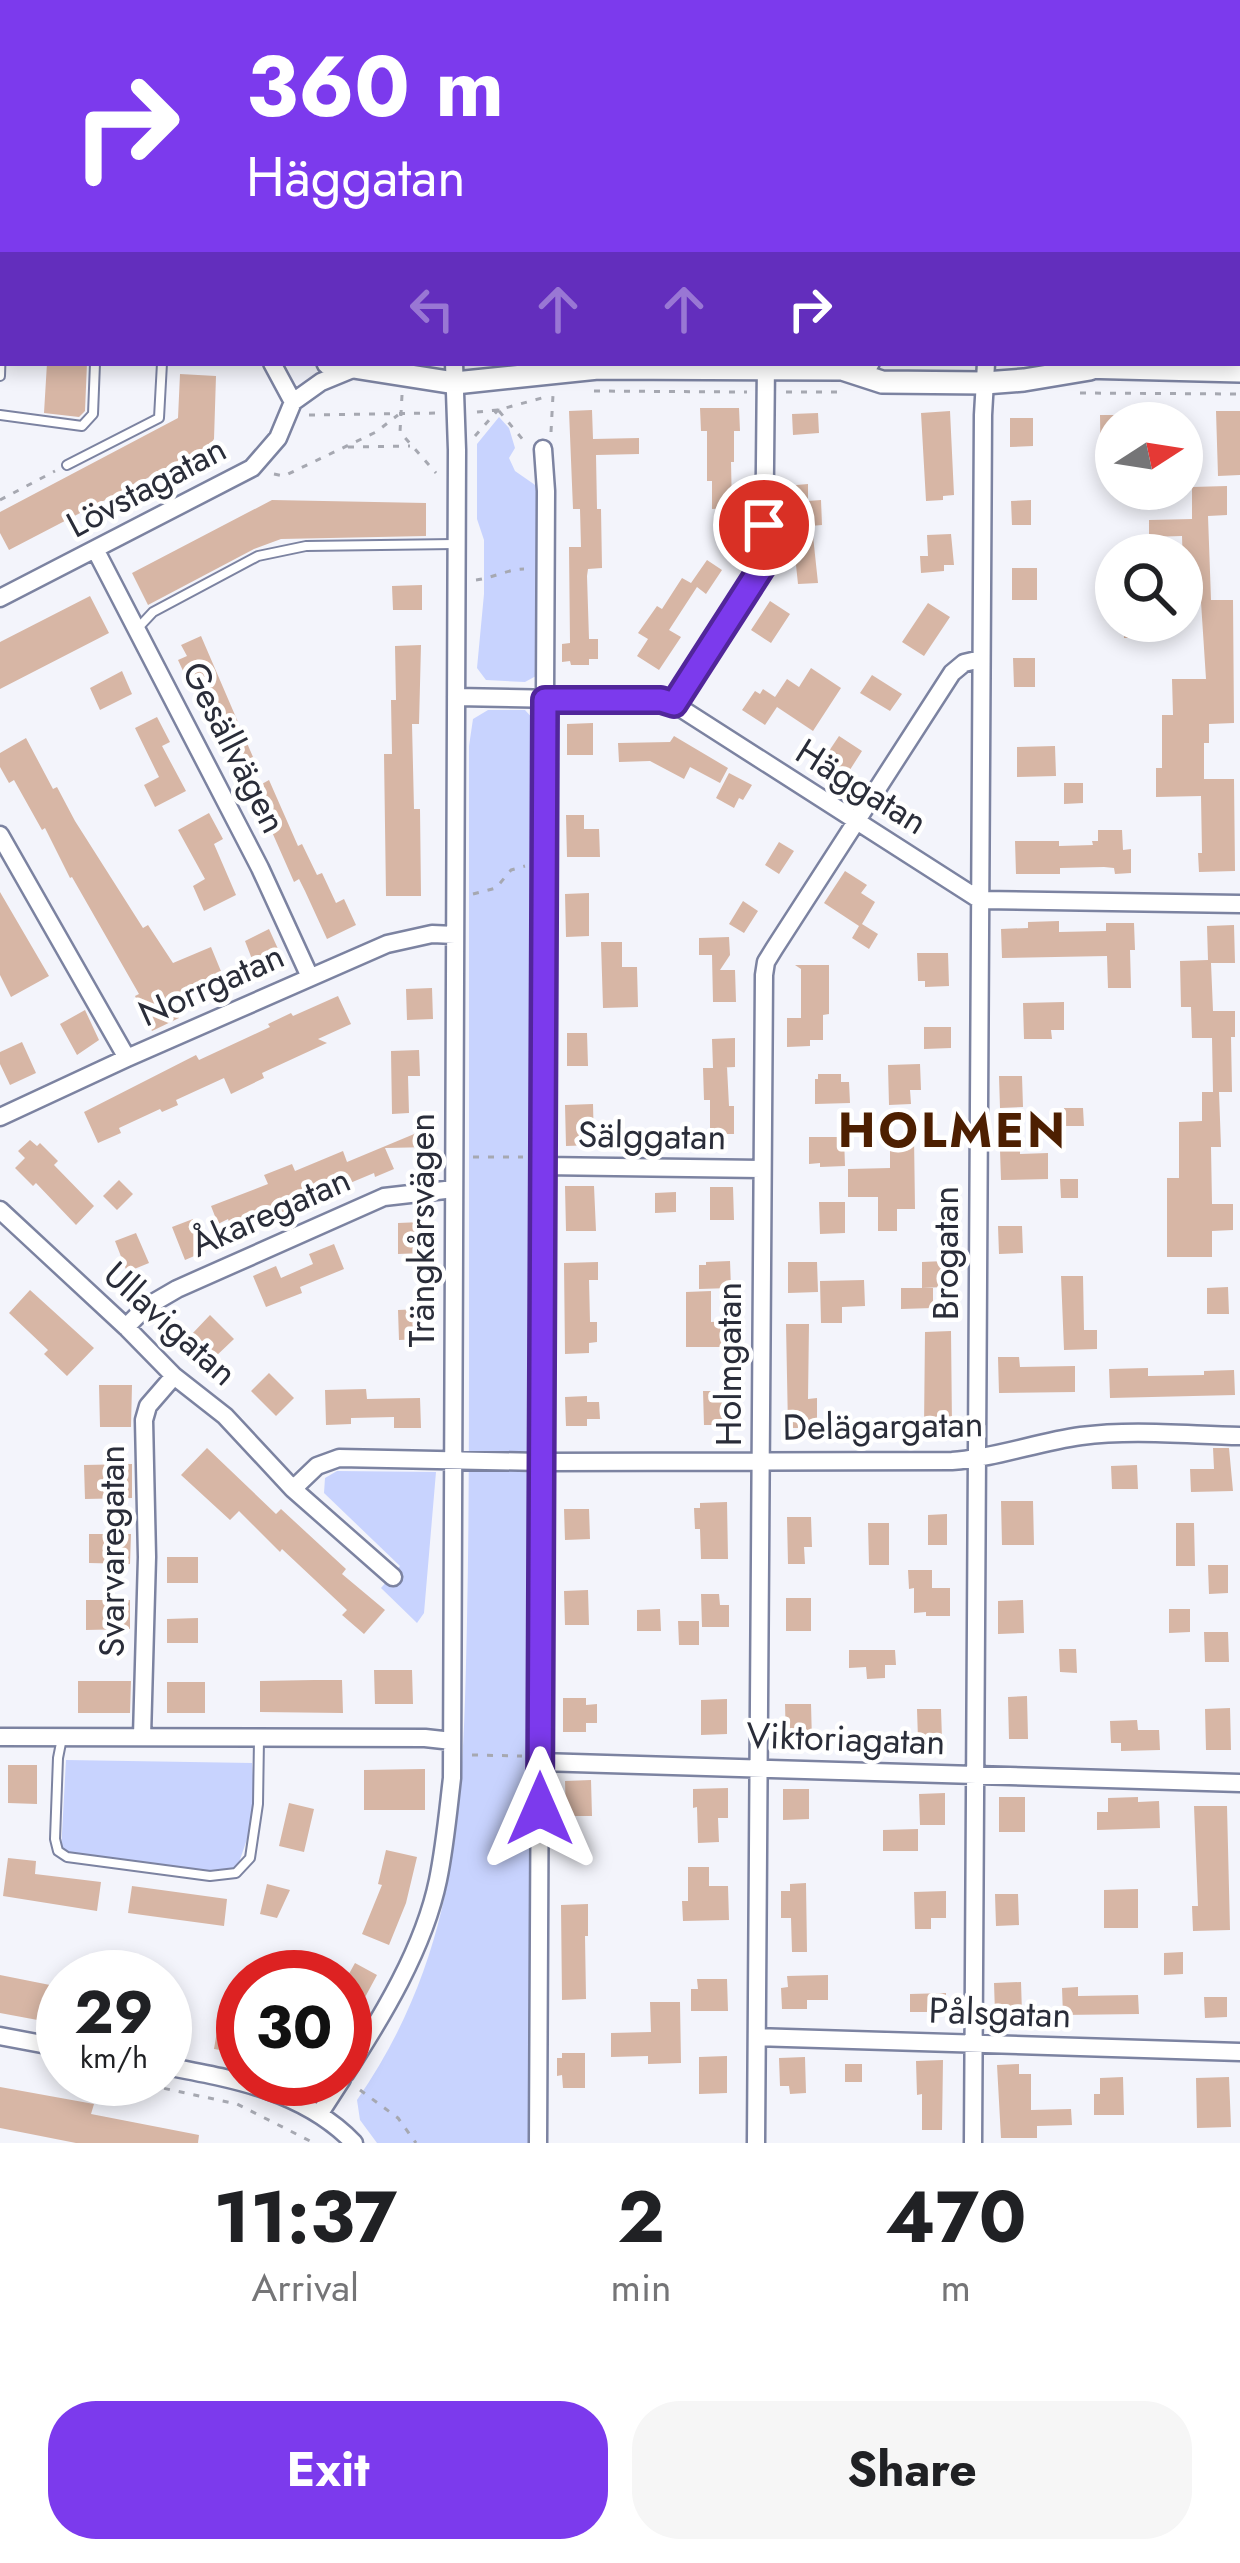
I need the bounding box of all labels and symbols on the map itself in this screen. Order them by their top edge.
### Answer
north arrow [1095,402,1203,510]
street label: Lövstagatan [57,422,235,550]
pin [713,474,815,576]
street label: Gesällvägen [170,652,300,842]
street label: Häggatan [786,725,938,847]
street label: Norrgatan [130,929,292,1039]
district label: HOLMEN [838,1096,1068,1165]
street label: Sälggatan [577,1108,727,1162]
street label: Trängkårsvägen [395,1113,447,1347]
street label: Åkaregatan [182,1153,358,1269]
street label: Brogatan [919,1186,971,1320]
street label: Ullavigatan [93,1249,249,1397]
street label: Holmgatan [702,1282,754,1446]
street label: Delägargatan [782,1397,984,1453]
street label: Svarvaregatan [85,1445,137,1657]
street label: Viktoriagatan [746,1709,946,1767]
position arrow [477,1746,603,1872]
speed limit sign: 30 [216,1950,372,2106]
street label: Pålsgatan [928,1984,1072,2040]

